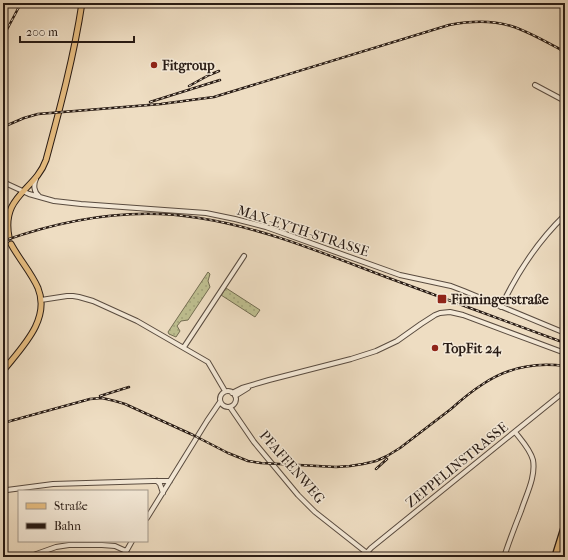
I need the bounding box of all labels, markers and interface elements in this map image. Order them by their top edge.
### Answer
scale bar [20,18,134,44]
text: 200 m [26,25,58,39]
place label: Fitgroup [161,57,215,74]
marker: Fitgroup [149,60,159,70]
street label: MAX-EYTH-STRASSE [235,202,372,261]
place label: Finningerstraße [450,291,549,308]
marker: Finningerstraße [436,293,448,305]
place label: TopFit 24 [442,340,501,357]
marker: TopFit 24 [430,343,440,353]
street label: ZEPPELINSTRASSE [402,418,512,511]
street label: PFAFFENWEG [256,427,328,507]
legend [18,490,148,542]
text: Straße [54,499,88,513]
text: Bahn [54,519,81,533]

